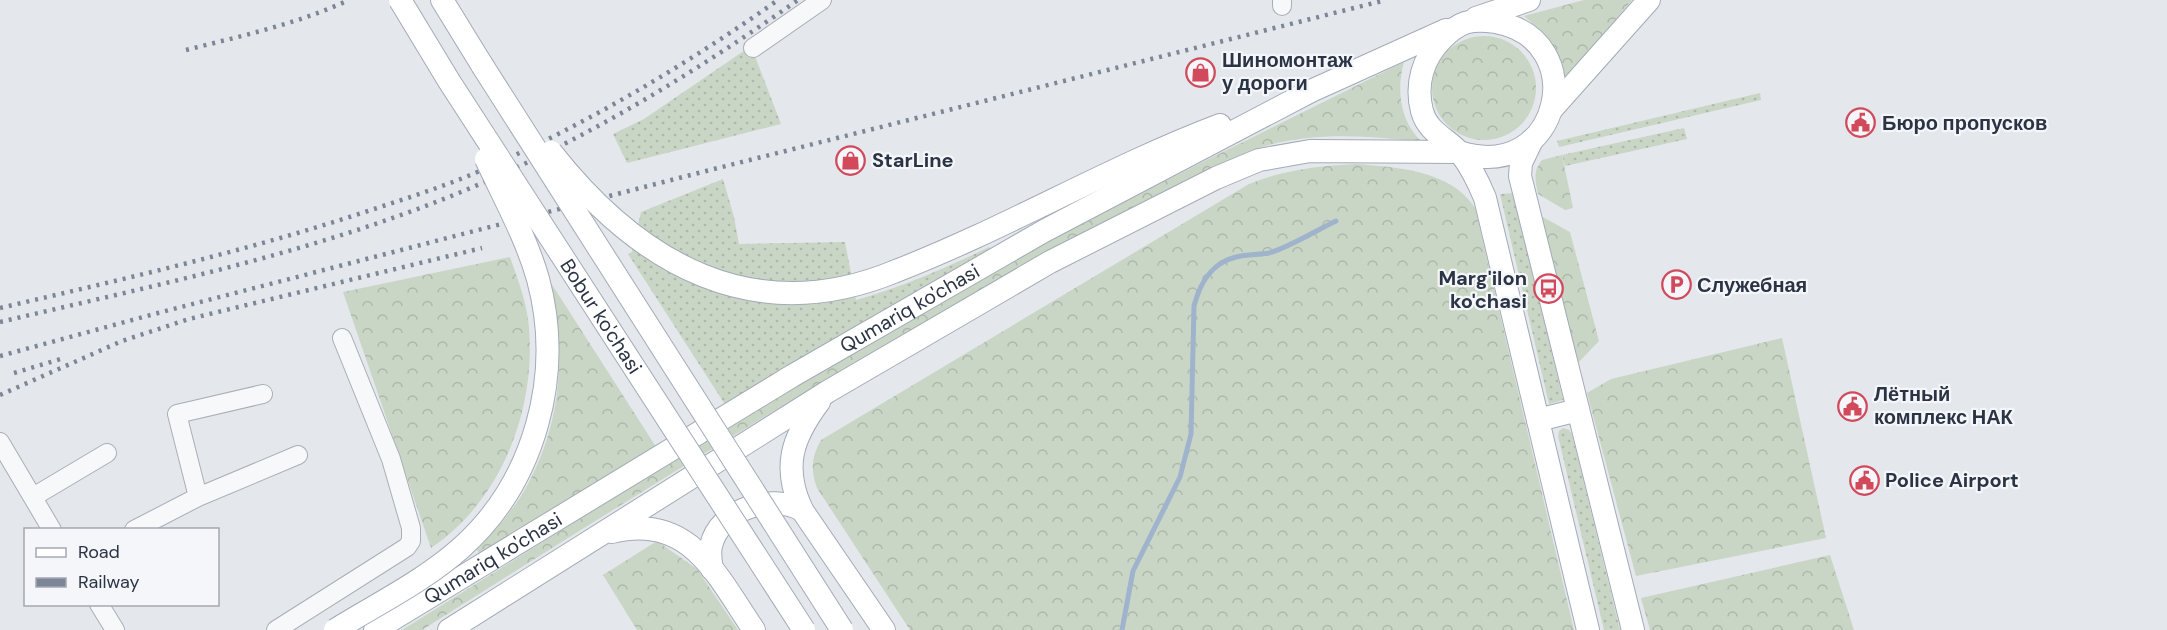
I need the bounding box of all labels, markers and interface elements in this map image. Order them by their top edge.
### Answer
place label: Шиномонтаж у дороги [1222,47,1353,96]
shop icon: Шиномонтаж у дороги [1185,56,1217,88]
public building icon: Бюро пропусков [1845,107,1877,139]
place label: Бюро пропусков [1882,110,2047,136]
shop icon: StarLine [835,144,867,176]
place label: StarLine [872,147,954,173]
street label: Bobur ko'chasi [554,254,648,379]
street label: Qumariq ko'chasi [835,258,984,359]
place label: Marg'ilon ko'chasi [1438,265,1527,314]
parking icon: Служебная [1660,269,1692,301]
place label: Служебная [1697,272,1807,298]
bus stop icon: Marg'ilon ko'chasi [1532,273,1564,305]
place label: Лётный комплекс НАК [1874,381,2014,430]
public building icon: Лётный комплекс НАК [1837,390,1869,422]
public building icon: Police Airport [1848,464,1880,496]
place label: Police Airport [1885,467,2019,493]
street label: Qumariq ko'chasi [419,506,567,610]
legend [24,528,219,606]
text: Road [78,540,120,564]
text: Railway [78,570,140,594]

